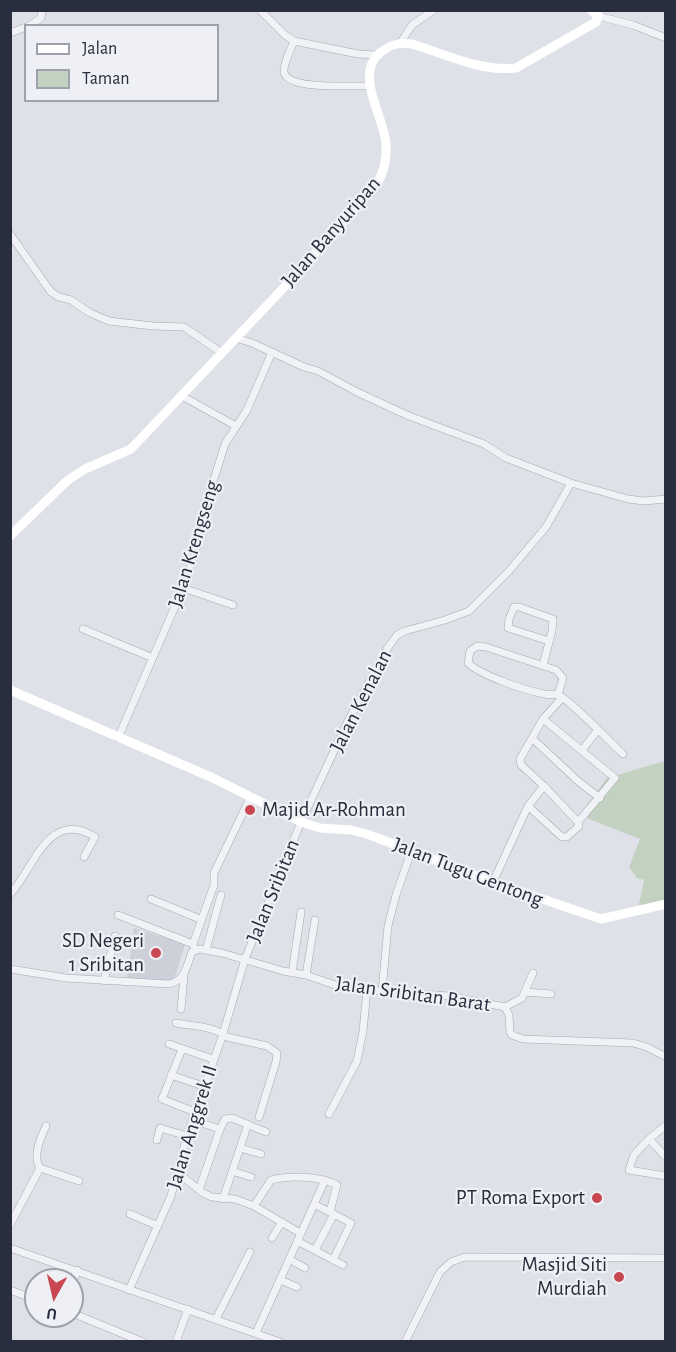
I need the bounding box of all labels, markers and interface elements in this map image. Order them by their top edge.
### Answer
legend [24,24,219,102]
text: Jalan [82,40,117,58]
text: Taman [82,70,130,88]
street label: Jalan Banyuripan [276,172,386,292]
street label: Jalan Krengseng [163,477,225,611]
street label: Jalan Kenalan [324,646,398,756]
place label: Majid Ar-Rohman [262,797,406,823]
marker: Majid Ar-Rohman [243,803,257,817]
street label: Jalan Tugu Gentong [389,832,547,912]
street label: Jalan Sribitan [241,836,305,946]
place label: SD Negeri 1 Sribitan [62,928,144,978]
marker: SD Negeri 1 Sribitan [149,946,163,960]
street label: Jalan Sribitan Barat [334,971,492,1017]
street label: Jalan Anggrek II [161,1062,223,1192]
place label: PT Roma Export [456,1185,585,1211]
marker: PT Roma Export [590,1191,604,1205]
place label: Masjid Siti Murdiah [521,1252,607,1302]
north arrow [24,1268,84,1328]
marker: Masjid Siti Murdiah [612,1270,626,1284]
text: U [46,1305,58,1322]

